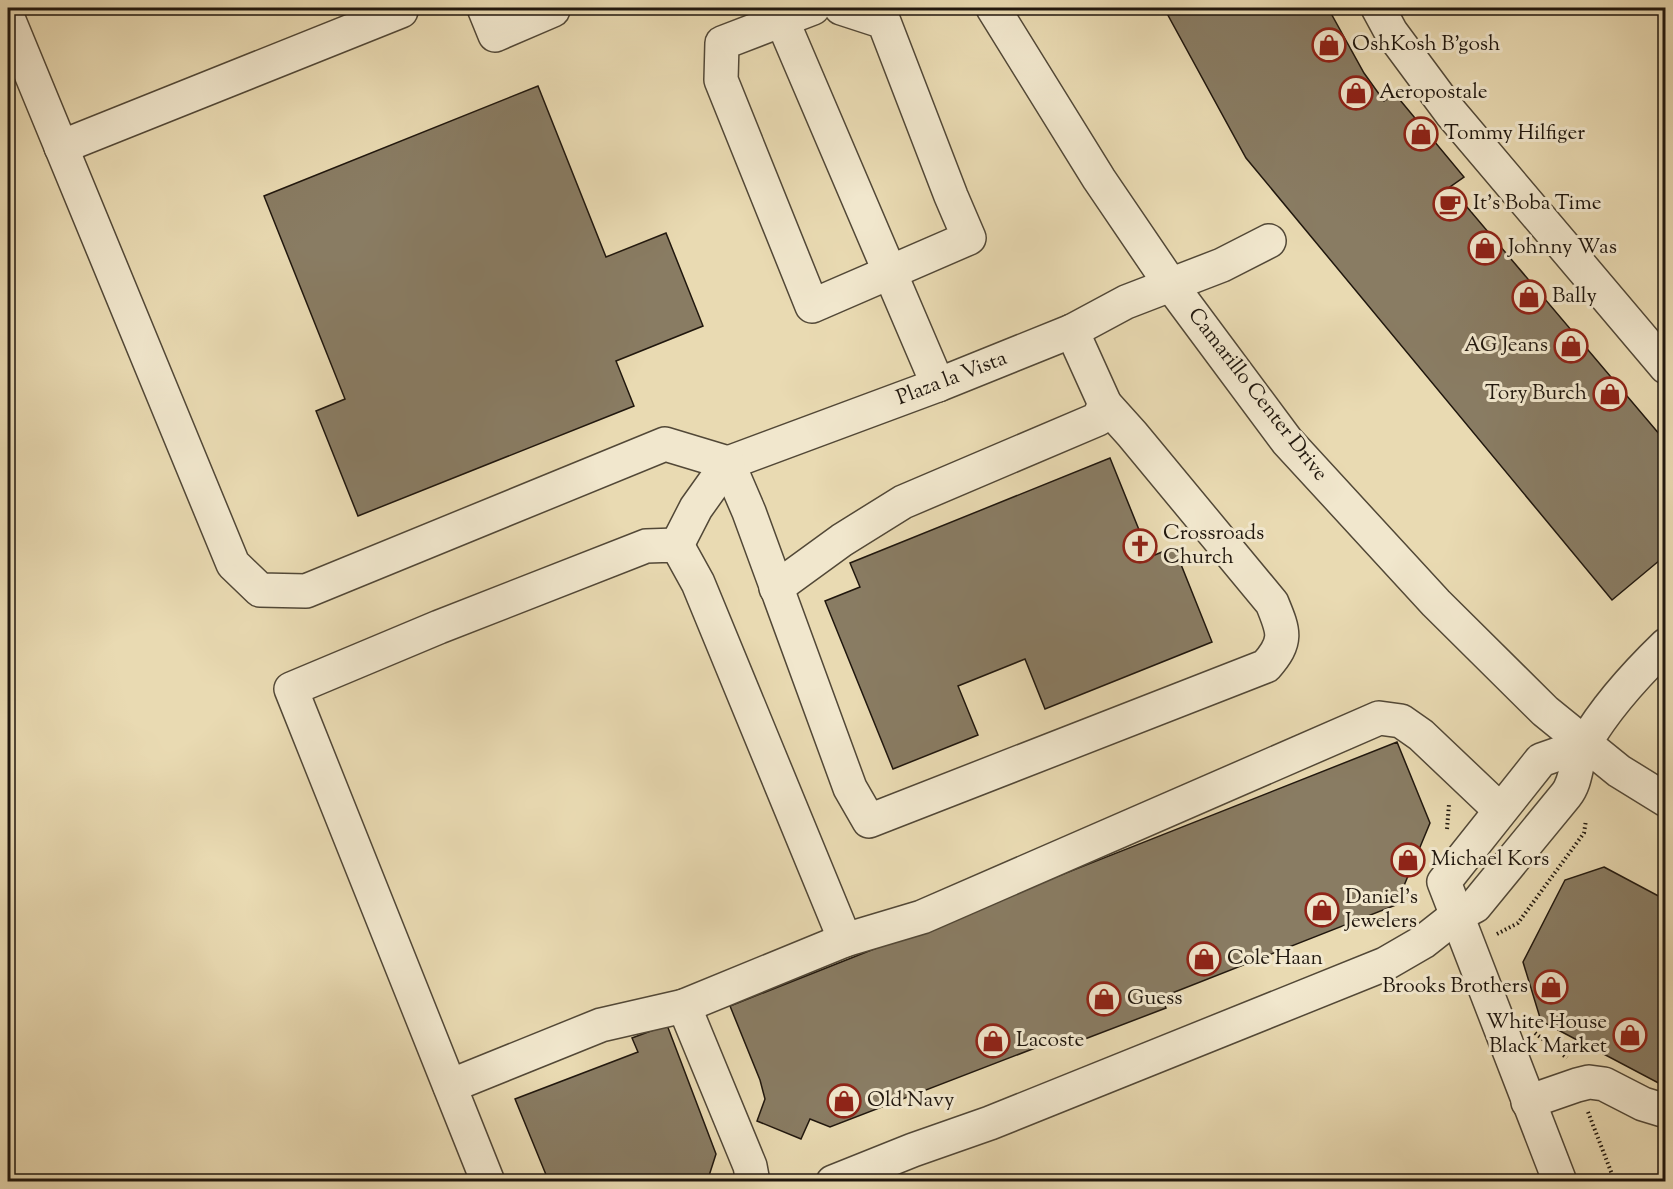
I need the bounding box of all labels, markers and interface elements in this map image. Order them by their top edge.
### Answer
shop icon: OshKosh B'gosh [1311,27,1347,63]
place label: OshKosh B'gosh [1352,30,1500,60]
shop icon: Aeropostale [1338,75,1374,111]
place label: Aeropostale [1379,78,1488,108]
shop icon: Tommy Hilfiger [1403,116,1439,152]
place label: Tommy Hilfiger [1444,119,1585,149]
cafe icon: It's Boba Time [1432,186,1468,222]
place label: It's Boba Time [1473,189,1602,219]
shop icon: Johnny Was [1467,230,1503,266]
place label: Johnny Was [1507,233,1617,263]
shop icon: Bally [1511,279,1547,315]
place label: Bally [1552,282,1597,312]
street label: Camarillo Center Drive [1180,302,1334,488]
shop icon: AG Jeans [1553,328,1589,364]
place label: AG Jeans [1464,331,1548,361]
street label: Plaza la Vista [892,344,1012,414]
shop icon: Tory Burch [1592,376,1628,412]
place label: Tory Burch [1485,379,1587,409]
place label: Crossroads Church [1163,519,1264,573]
church icon: Crossroads Church [1122,528,1158,564]
shop icon: Michael Kors [1390,842,1426,878]
place label: Michael Kors [1431,845,1549,875]
place label: Daniel's Jewelers [1344,883,1418,937]
shop icon: Daniel's Jewelers [1304,892,1340,928]
shop icon: Cole Haan [1186,941,1222,977]
place label: Cole Haan [1227,944,1323,974]
shop icon: Brooks Brothers [1533,969,1569,1005]
place label: Brooks Brothers [1382,972,1528,1002]
shop icon: Guess [1086,981,1122,1017]
place label: Guess [1127,984,1183,1014]
place label: White House Black Market [1486,1008,1607,1062]
shop icon: White House Black Market [1612,1017,1648,1053]
shop icon: Lacoste [975,1023,1011,1059]
place label: Lacoste [1016,1026,1084,1056]
shop icon: Old Navy [826,1083,862,1119]
place label: Old Navy [867,1086,955,1116]

